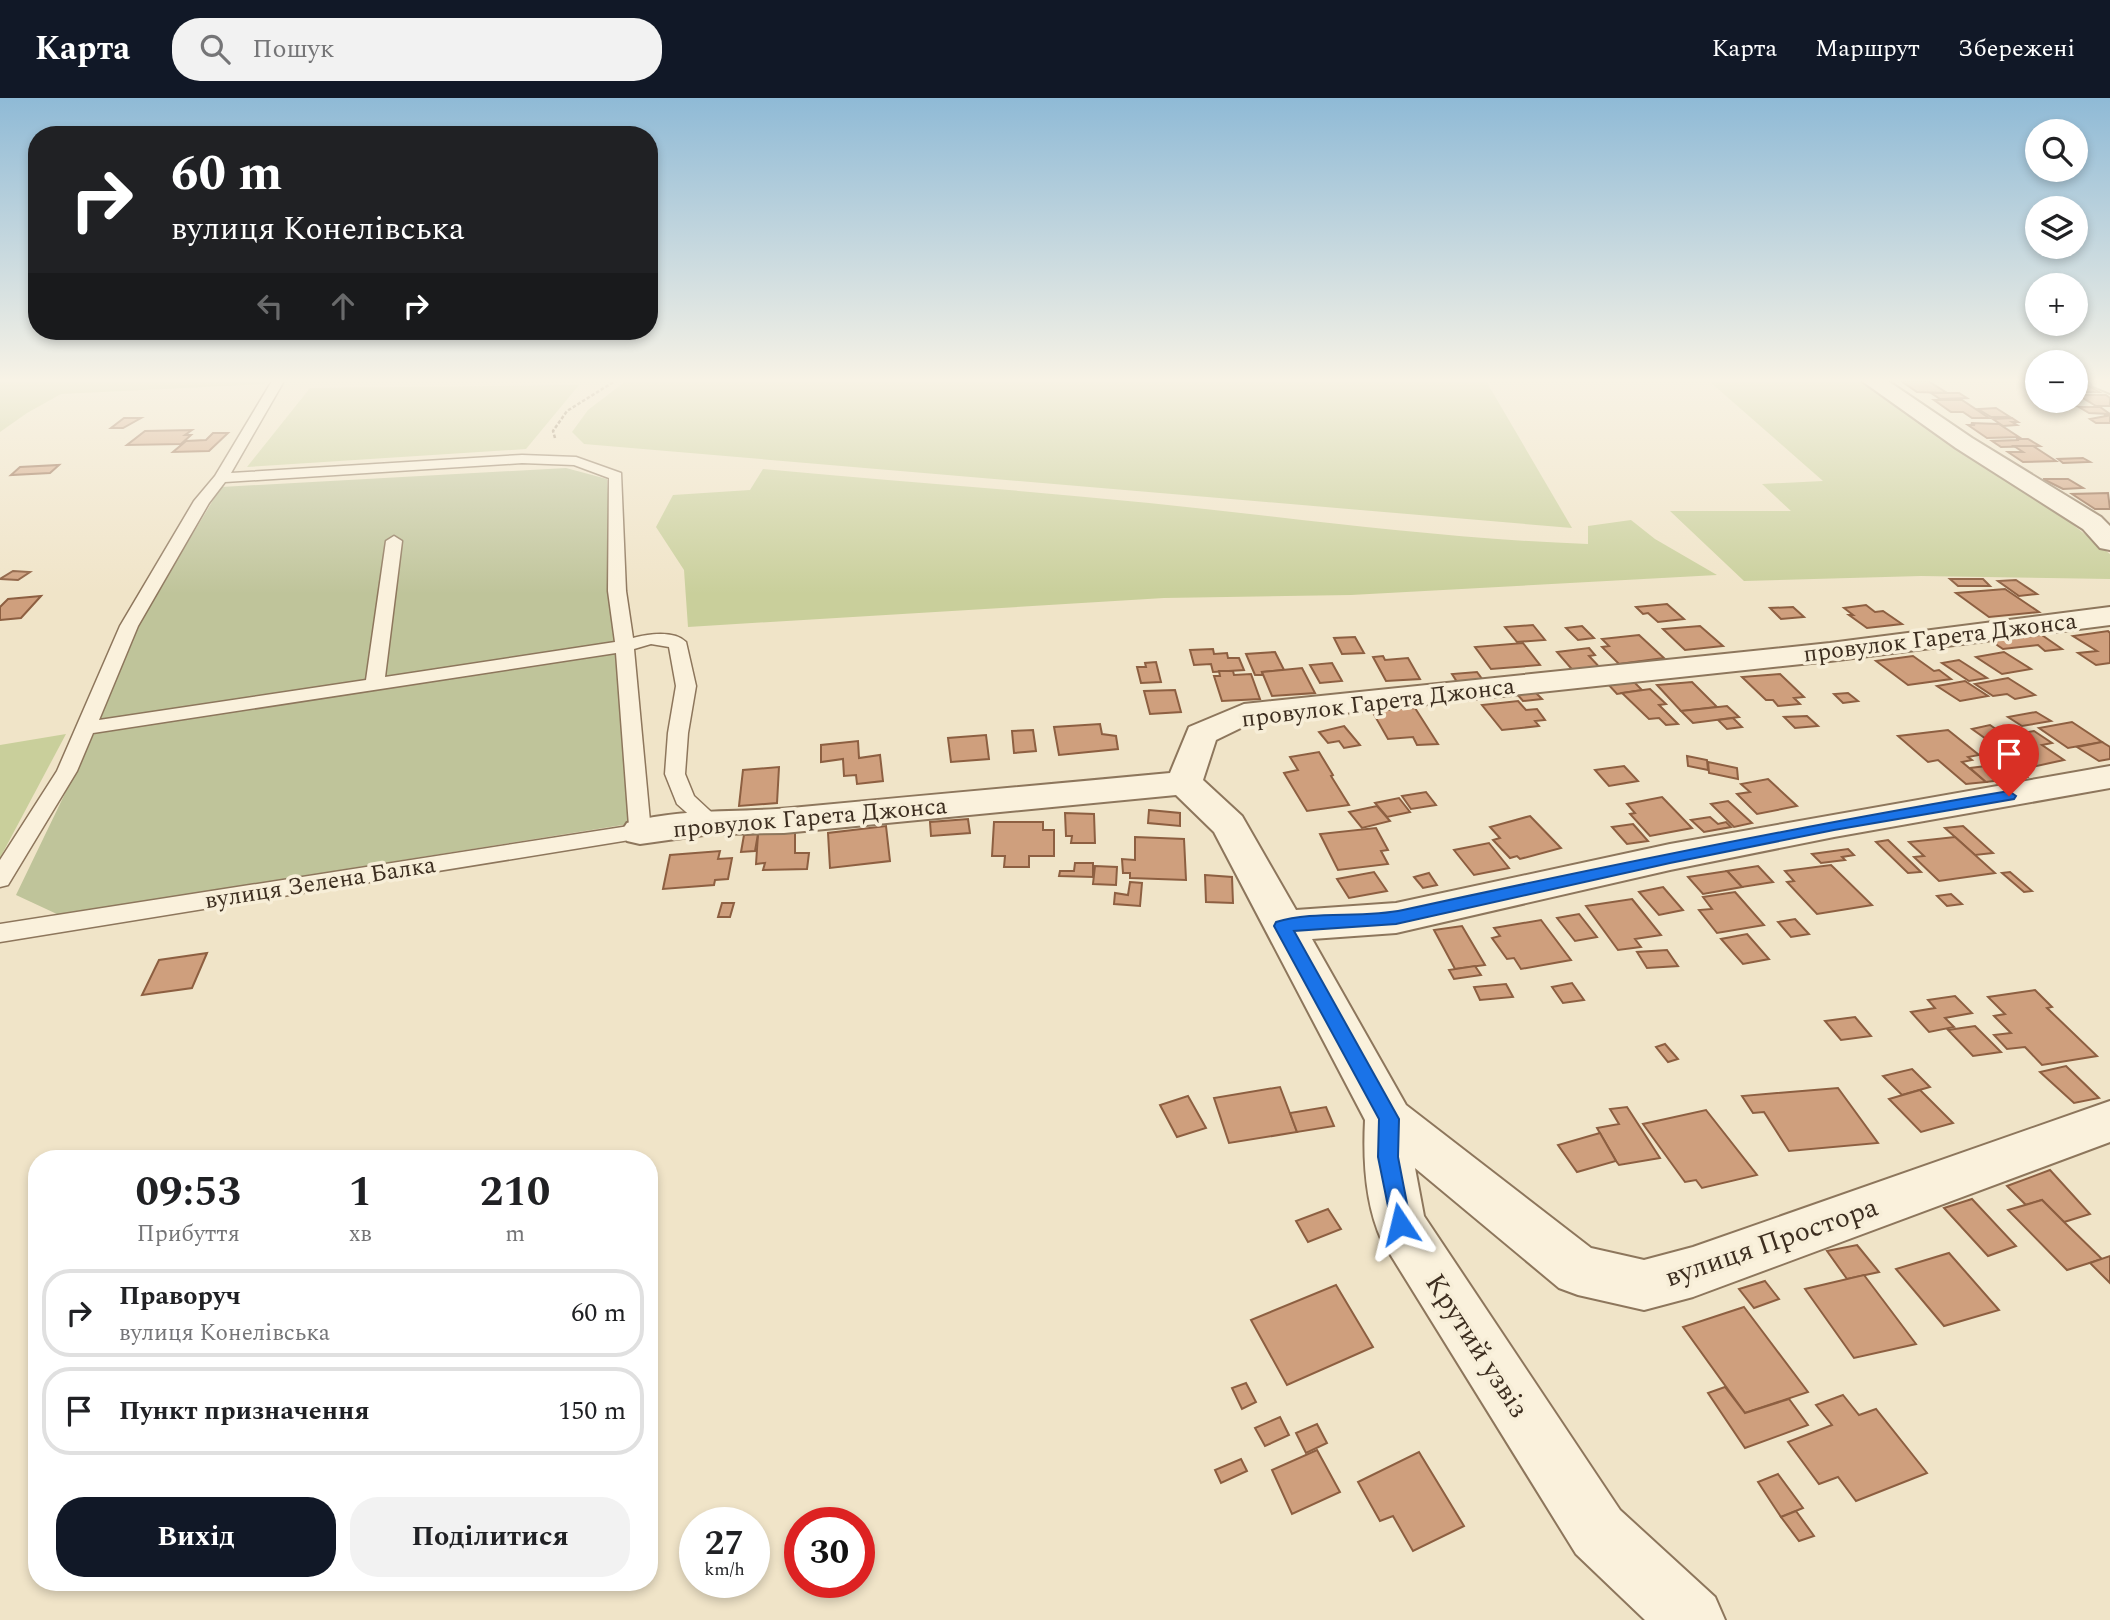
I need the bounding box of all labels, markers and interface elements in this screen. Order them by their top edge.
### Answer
search box [172,18,662,81]
text: Карта [35,24,130,74]
text: Пошук [252,29,334,69]
icon: search [196,30,234,68]
text: Карта [1712,31,1777,67]
text: Маршрут [1815,31,1920,67]
text: Збережені [1958,31,2075,67]
map controls [2025,119,2088,413]
button: search [2025,119,2088,182]
text: 60 m [171,137,282,212]
icon: right [56,154,147,245]
button: layers [2025,196,2088,259]
text: вулиця Конелівська [171,205,465,254]
button: + [2025,273,2088,336]
icon: left [251,287,289,325]
icon: ahead [324,287,362,325]
icon: right [397,287,435,325]
button: − [2025,350,2088,413]
street label: провулок Гарета Джонса [1801,603,2079,673]
street label: провулок Гарета Джонса [1239,668,1517,738]
pin [1979,724,2039,796]
icon: arrive [1990,735,2028,773]
street label: провулок Гарета Джонса [671,788,949,848]
street label: вулиця Зелена Балка [202,847,439,919]
text: 09:53 [136,1161,241,1224]
text: 1 [349,1161,372,1224]
text: 210 [480,1161,550,1224]
street label: вулиця Простора [1659,1186,1884,1299]
position arrow [1363,1187,1437,1261]
text: Прибуття [137,1217,240,1252]
text: хв [349,1217,372,1252]
text: m [505,1217,525,1252]
street label: Крутий узвіз [1414,1265,1540,1427]
text: Праворуч [119,1276,241,1316]
text: 60 m [571,1293,626,1333]
icon: right [60,1294,98,1332]
text: вулиця Конелівська [119,1316,330,1351]
text: Пункт призначення [119,1391,370,1431]
text: 150 m [558,1391,626,1431]
icon: arrive [60,1392,98,1430]
button: Вихід [56,1497,336,1577]
button: Поділитися [350,1497,630,1577]
speed limit sign: 30 [784,1507,875,1598]
text: 27 [705,1517,744,1570]
text: km/h [704,1556,745,1583]

